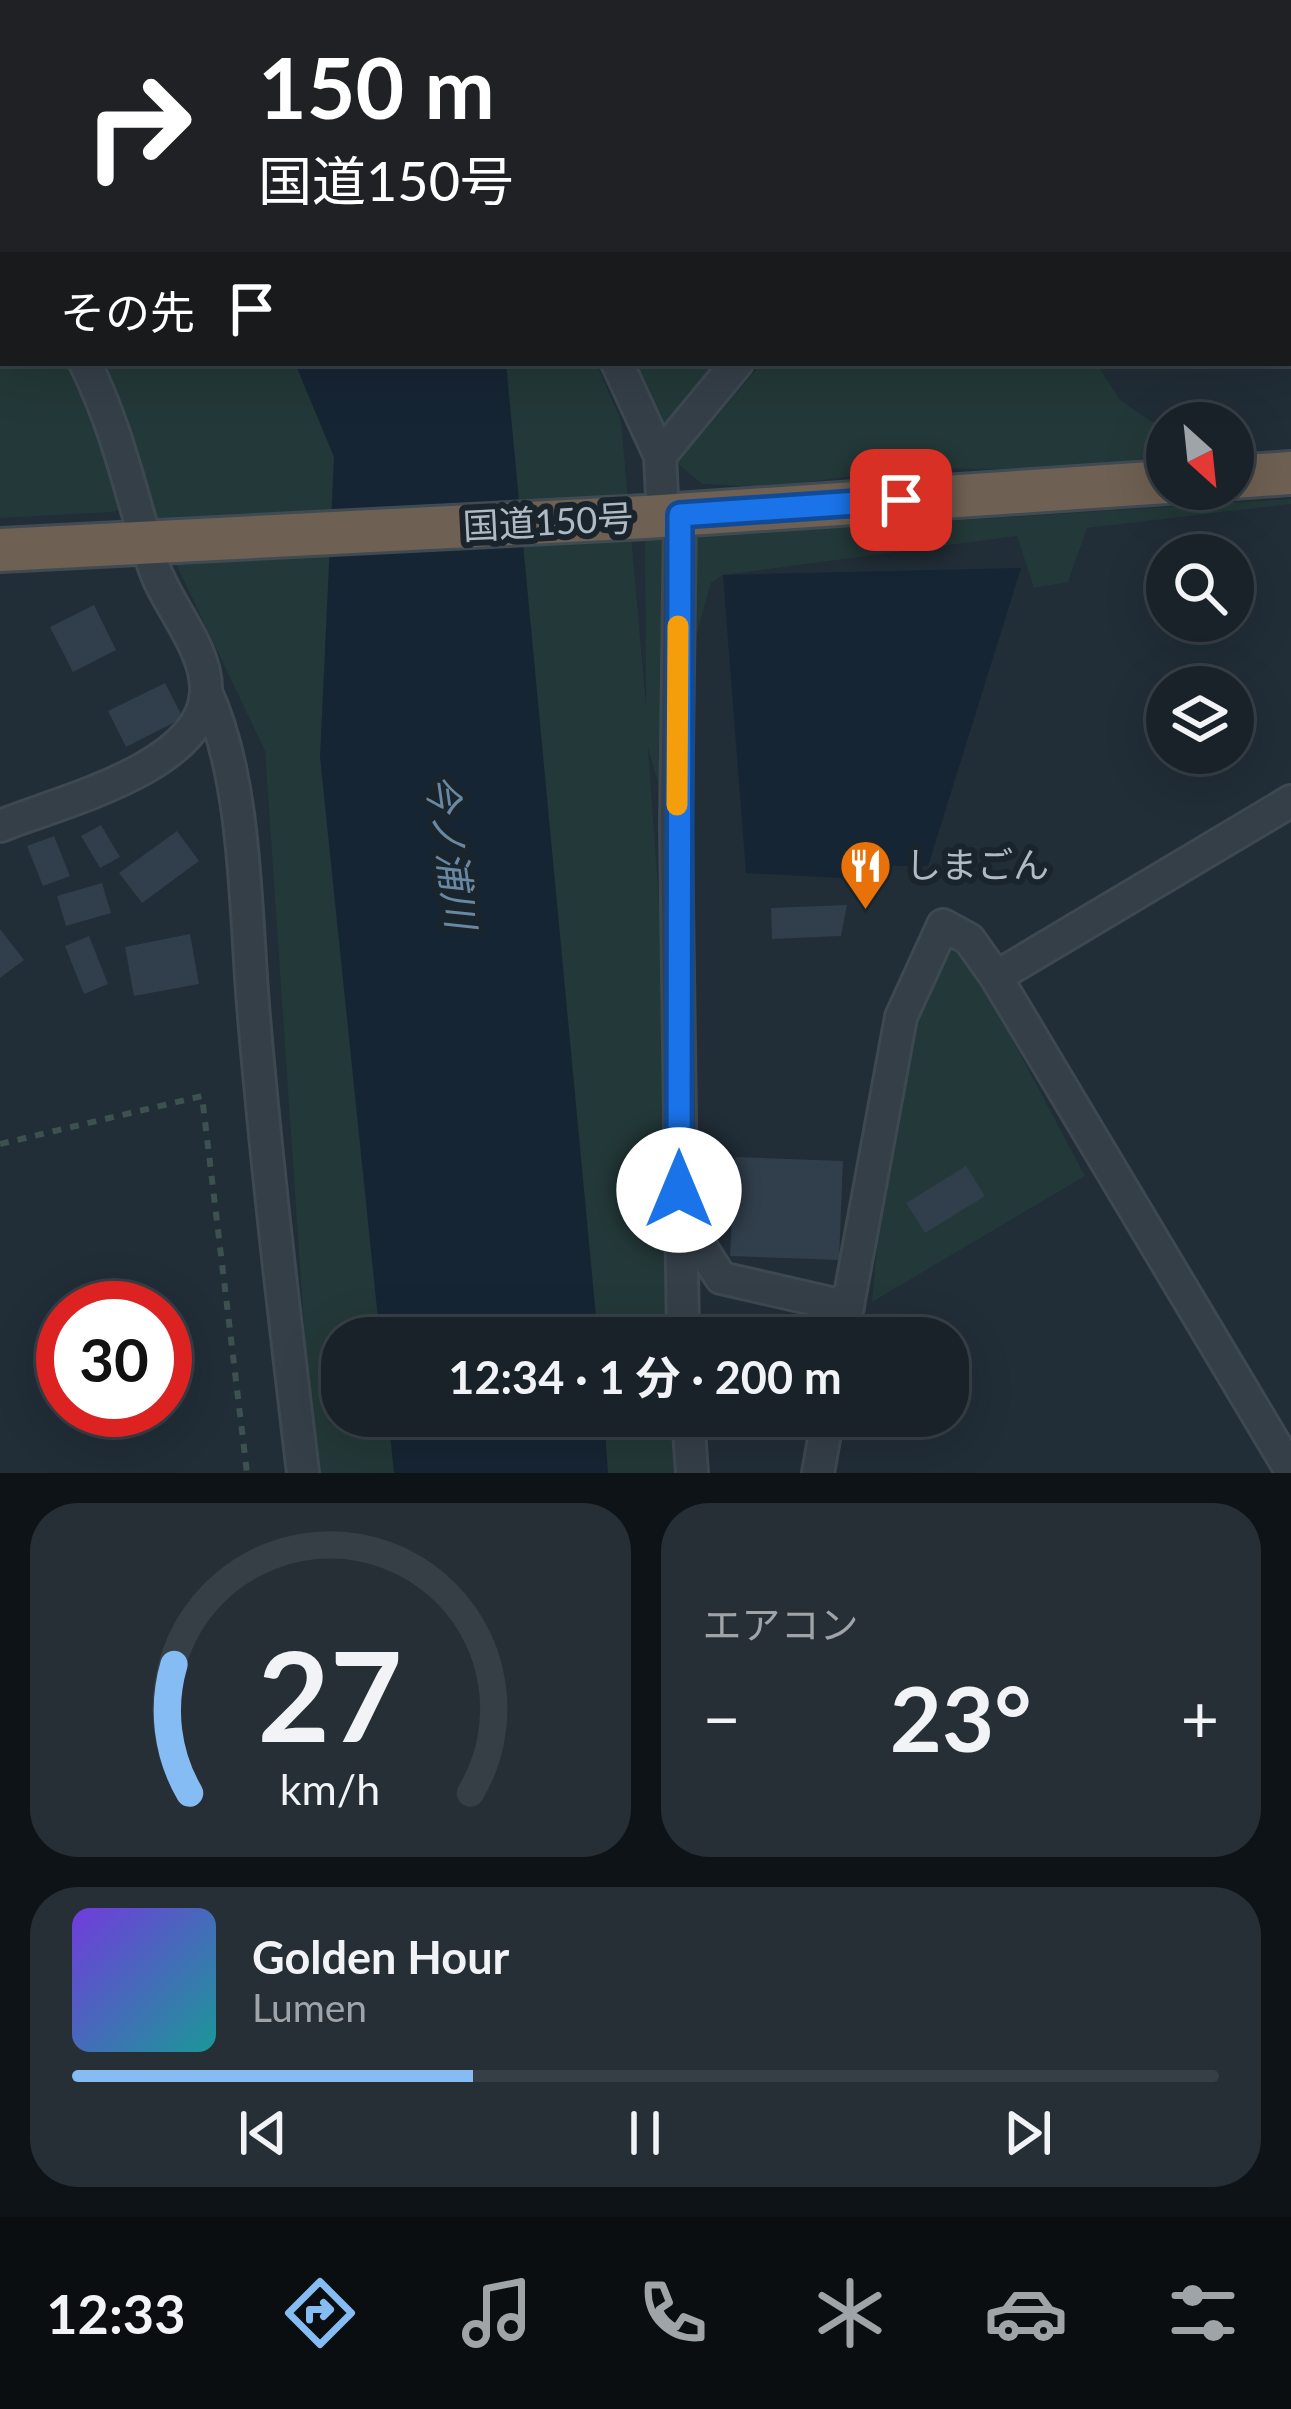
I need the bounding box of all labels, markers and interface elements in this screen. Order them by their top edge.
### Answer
text: 150 m [258,36,495,137]
icon: right [60,48,216,204]
text: 国道150号 [258,148,514,213]
icon: arrive [219,276,285,342]
text: その先 [60,285,195,339]
north arrow [1146,402,1254,510]
map controls [1146,402,1254,774]
pin [850,449,952,551]
icon: arrive [868,467,934,533]
street label: 国道150号 [462,495,634,547]
button: search [1146,534,1254,642]
button: layers [1146,666,1254,774]
water label: 今ノ浦川 [418,770,486,935]
restaurant icon: しまごん [838,837,894,911]
place label: しまごん [905,842,1049,886]
position arrow [616,1127,742,1253]
speed limit sign: 30 [36,1281,192,1437]
text: 12:34 · 1 分 · 200 m [448,1350,842,1404]
text: エアコン [703,1601,859,1647]
text: 27 [258,1619,403,1769]
text: 23° [890,1663,1032,1771]
text: − [703,1678,741,1757]
text: + [1181,1678,1219,1757]
text: km/h [280,1763,380,1814]
text: Golden Hour [252,1930,509,1984]
text: Lumen [252,1984,367,2030]
icon: previous [230,2100,296,2166]
icon: pause [612,2100,678,2166]
icon: next [995,2100,1061,2166]
icon: directions [278,2271,362,2355]
icon: music [455,2271,539,2355]
icon: phone [631,2271,715,2355]
icon: climate [808,2271,892,2355]
icon: car [984,2271,1068,2355]
icon: filters [1161,2271,1245,2355]
text: 12:33 [46,2281,185,2346]

